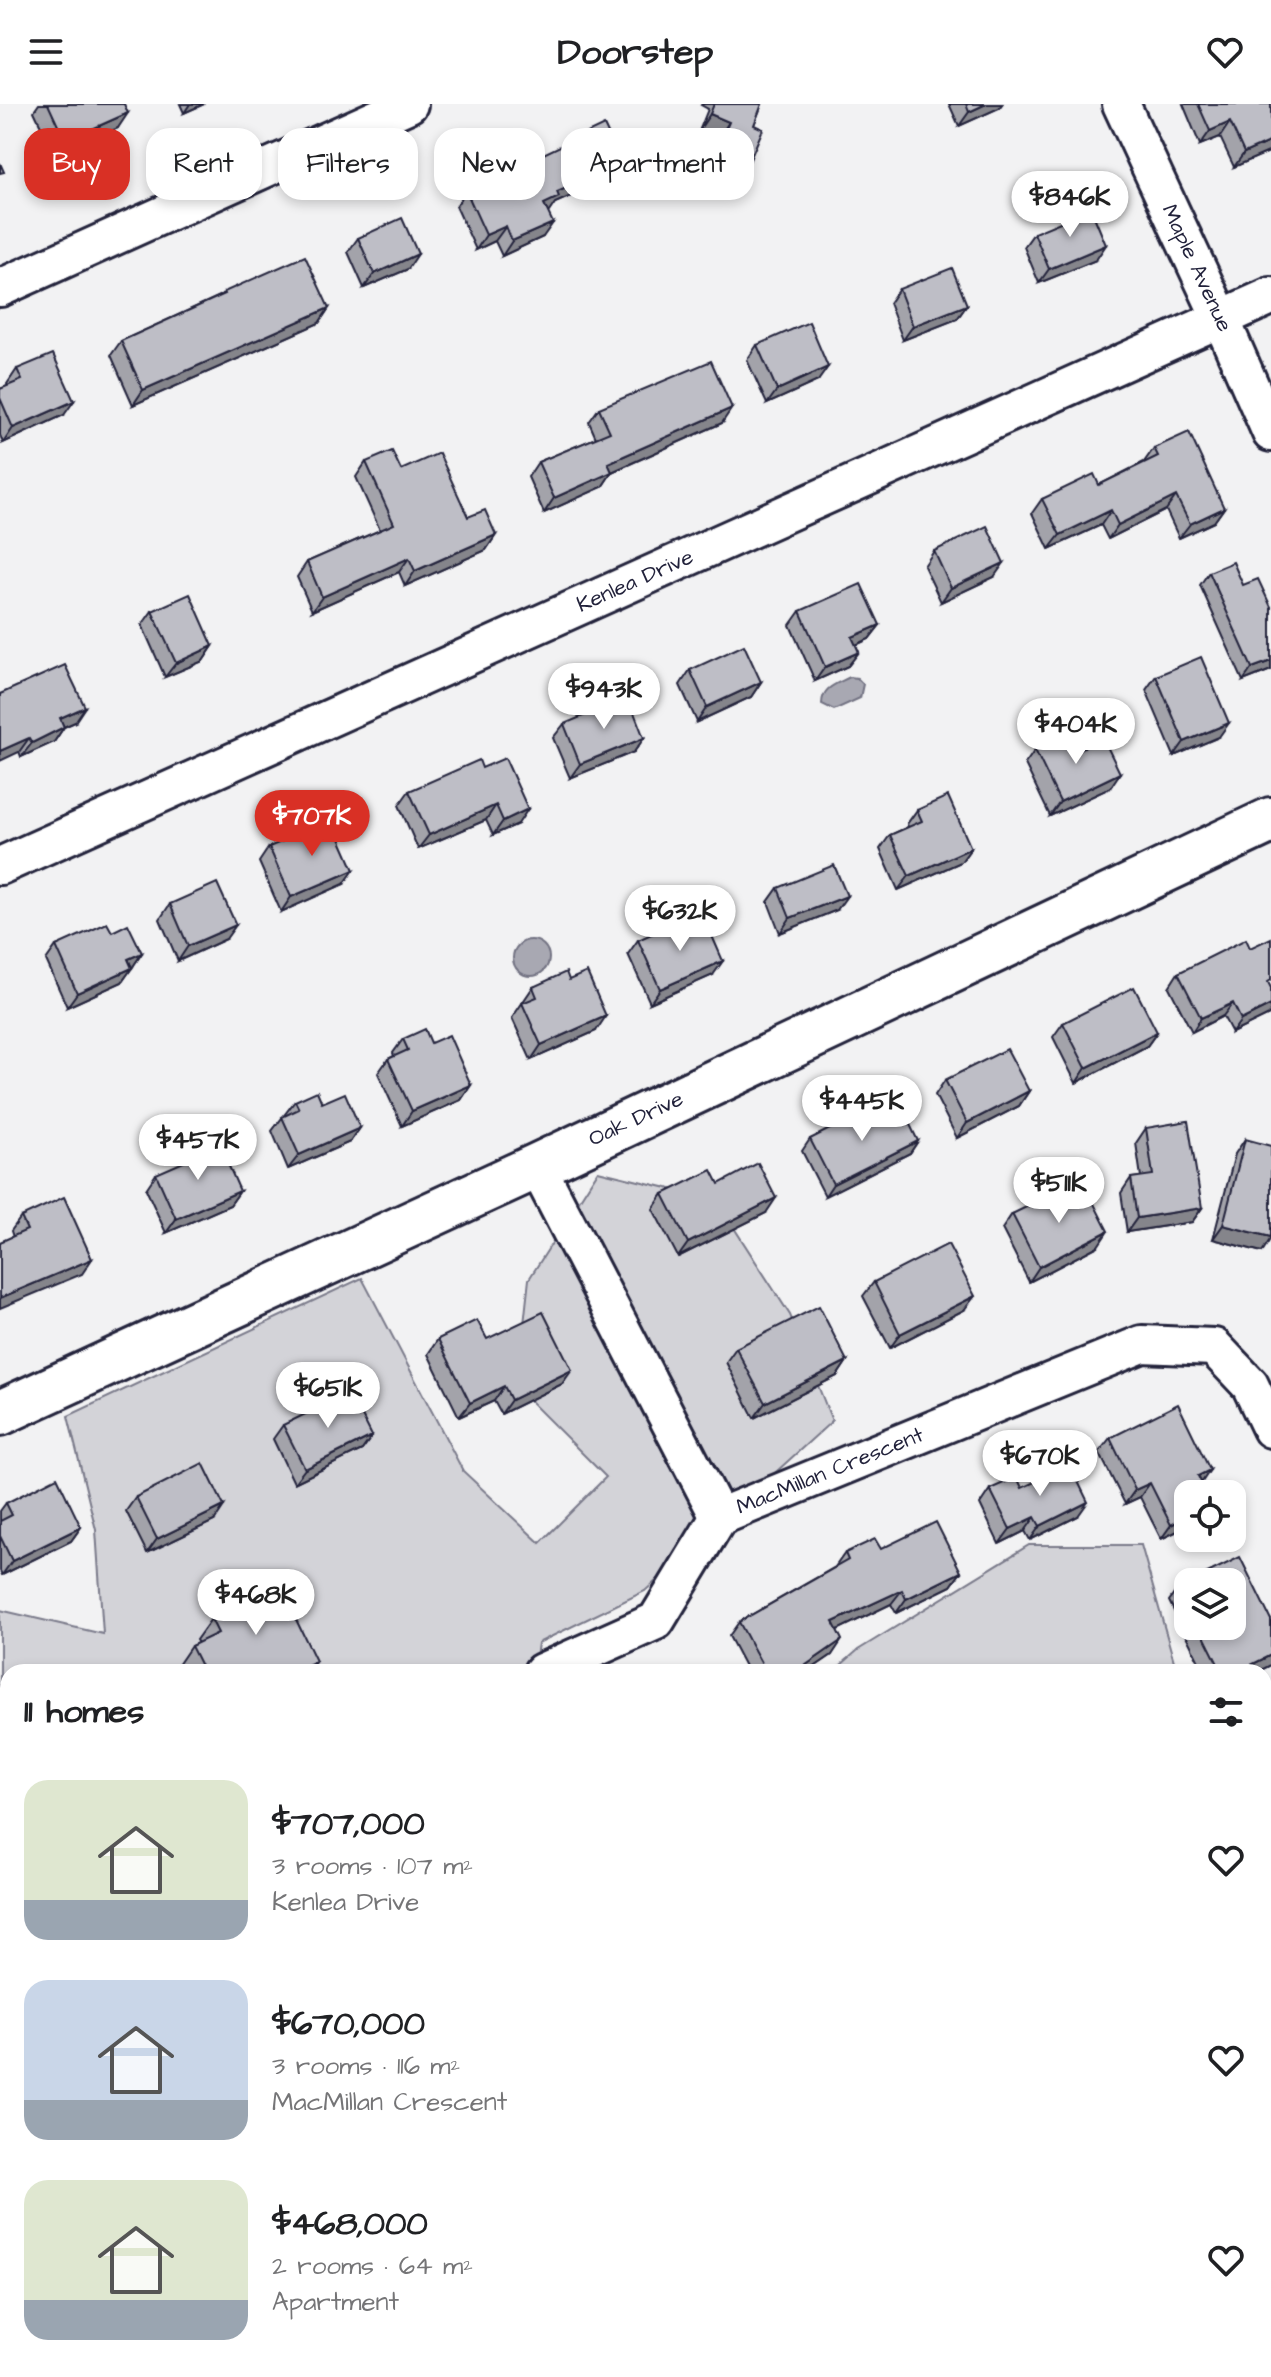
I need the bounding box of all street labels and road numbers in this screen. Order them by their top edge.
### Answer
street label: Maple Avenue [1154,199,1240,337]
street label: Kenlea Drive [572,541,698,621]
street label: Oak Drive [584,1084,689,1154]
street label: MacMillan Crescent [732,1419,928,1523]

